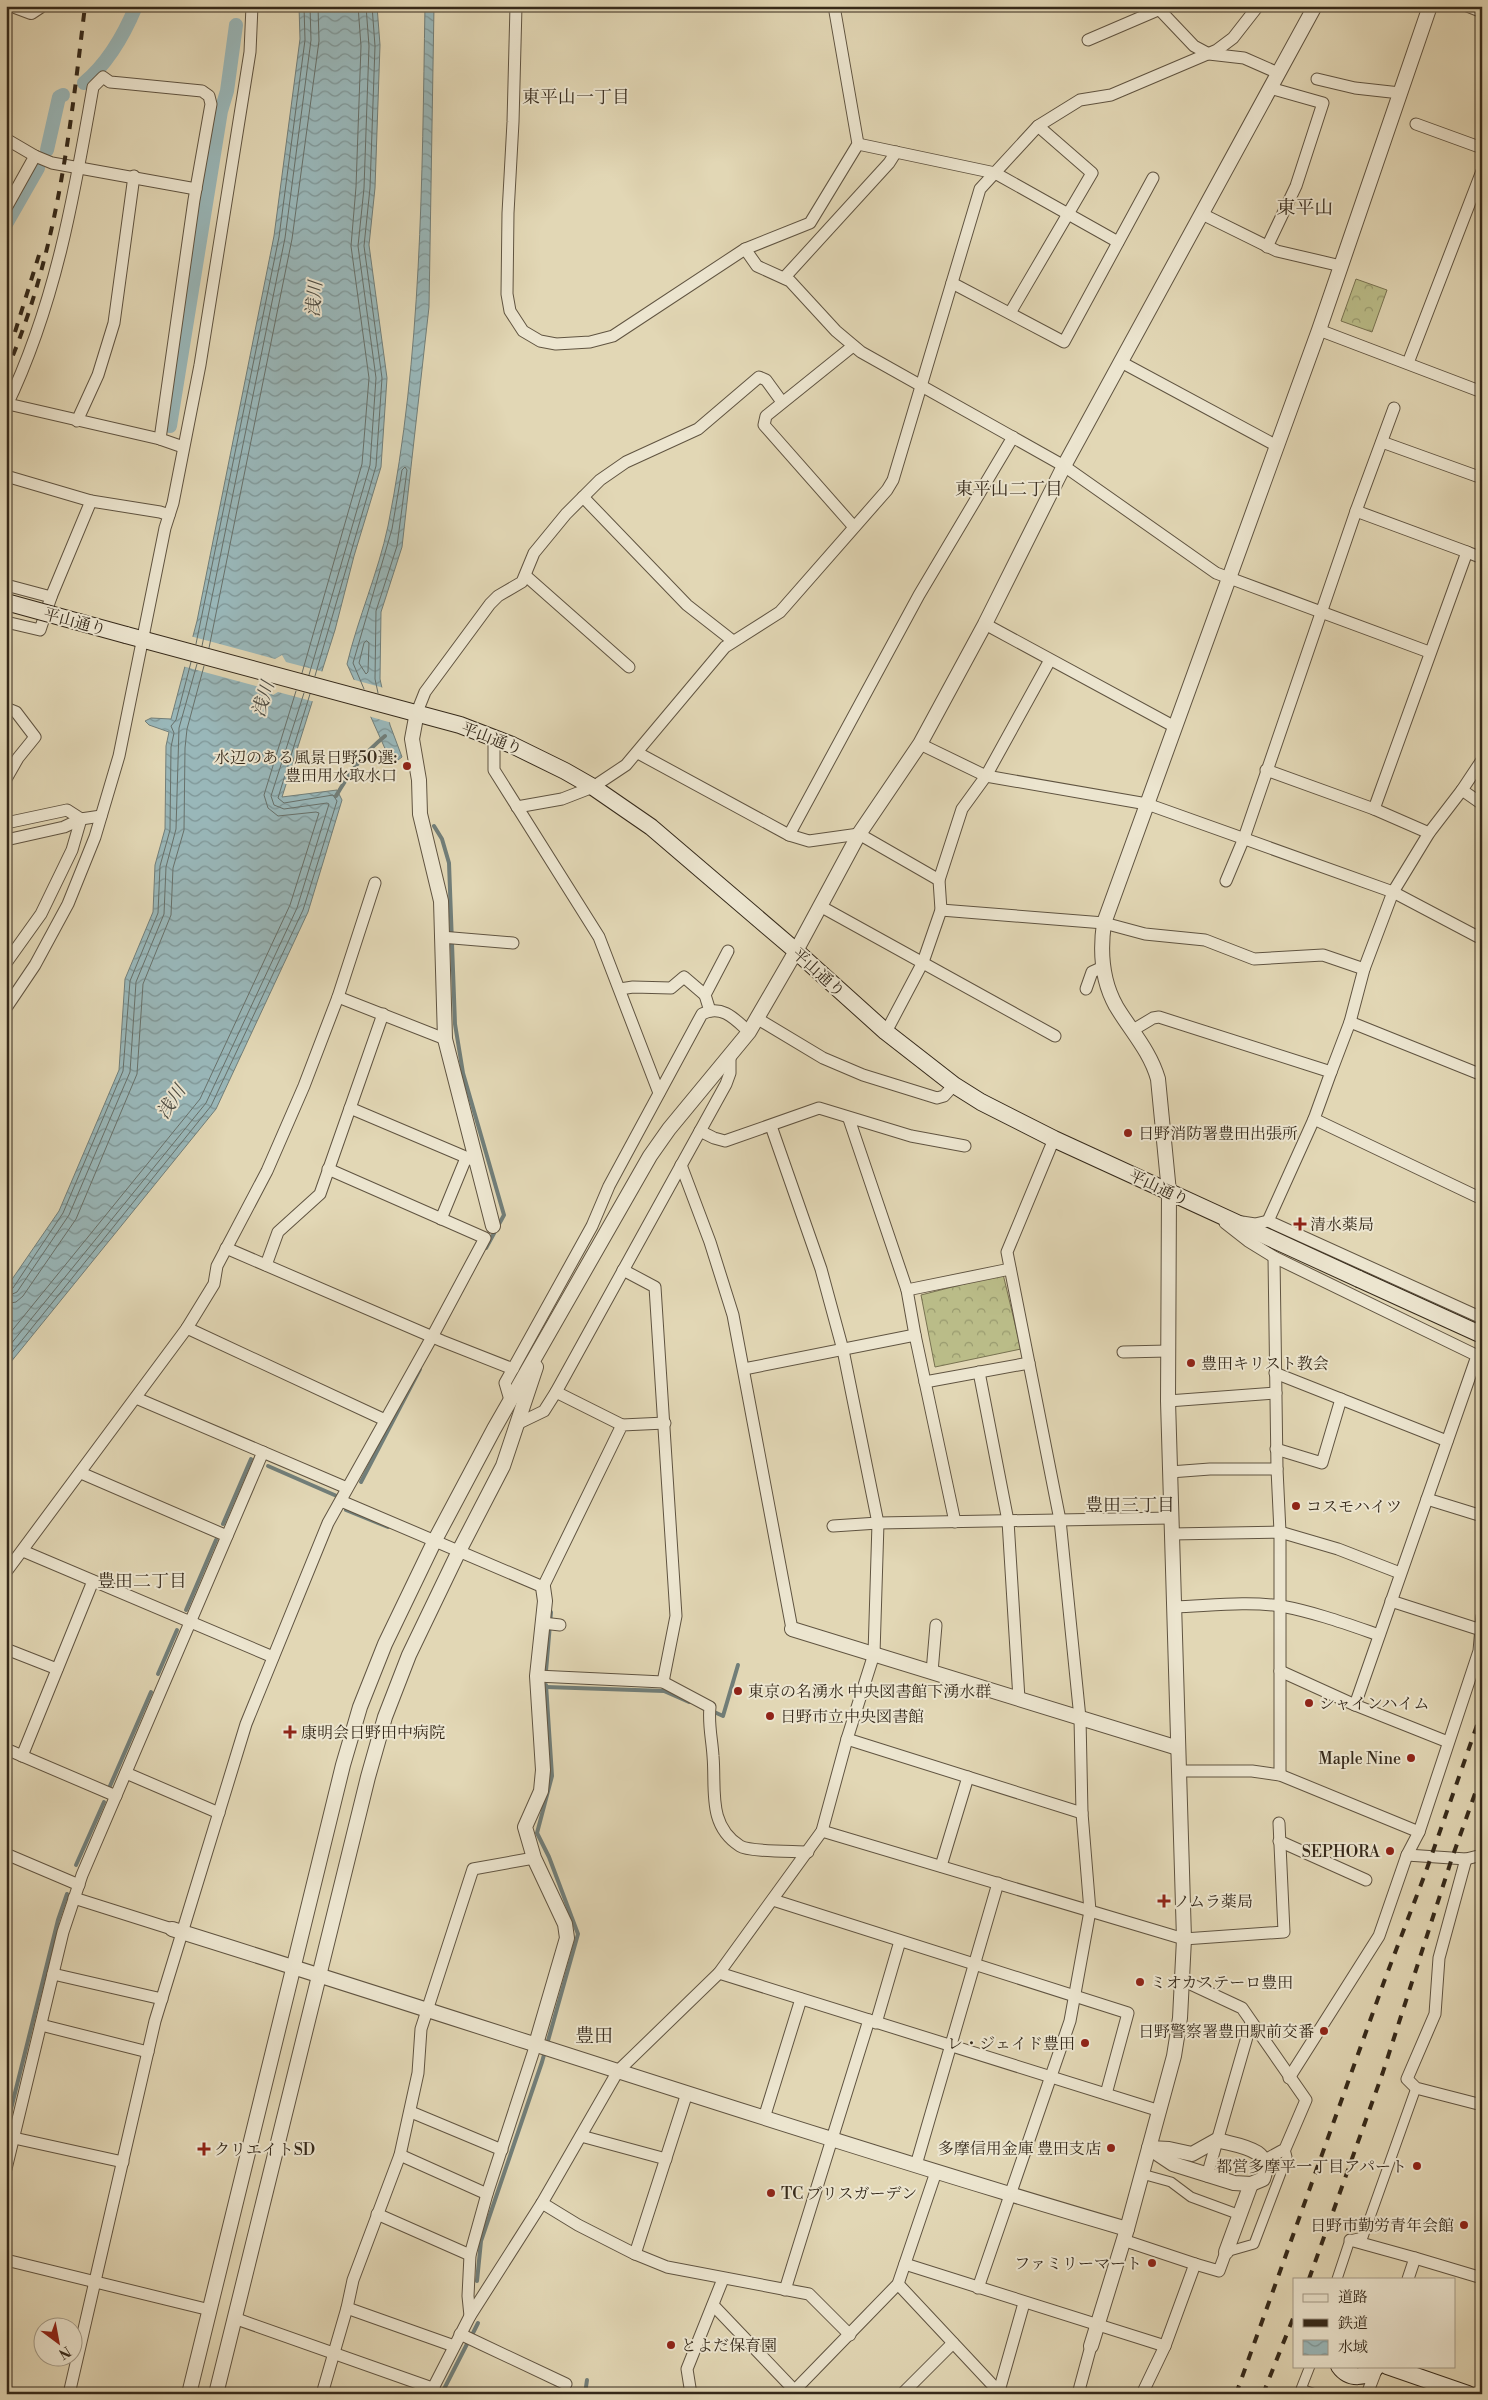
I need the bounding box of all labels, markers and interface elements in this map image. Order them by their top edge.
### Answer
district label: 東平山一丁目 [522,86,630,109]
district label: 東平山 [1276,196,1334,220]
water label: 浅川 [301,278,328,318]
district label: 東平山二丁目 [955,478,1063,501]
street label: 平山通り [41,604,108,640]
water label: 浅川 [247,677,280,720]
street label: 平山通り [458,718,525,760]
place label: 水辺のある風景日野50選: 豊田用水取水口 [214,748,397,786]
marker: 水辺のある風景日野50選: 豊田用水取水口 [401,760,413,772]
street label: 平山通り [788,944,849,1002]
water label: 浅川 [152,1079,192,1124]
place label: 日野消防署豊田出張所 [1138,1124,1298,1144]
marker: 日野消防署豊田出張所 [1122,1127,1134,1139]
street label: 平山通り [1125,1165,1192,1210]
place label: 清水薬局 [1310,1215,1374,1235]
marker: 清水薬局 [1294,1218,1306,1230]
place label: 豊田キリスト教会 [1201,1354,1329,1374]
marker: 豊田キリスト教会 [1185,1357,1197,1369]
district label: 豊田三丁目 [1085,1494,1175,1517]
place label: コスモハイツ [1306,1497,1402,1517]
marker: コスモハイツ [1290,1500,1302,1512]
district label: 豊田二丁目 [97,1570,187,1593]
place label: 東京の名湧水 中央図書館下湧水群 [748,1682,991,1702]
marker: 東京の名湧水 中央図書館下湧水群 [732,1685,744,1697]
place label: シャインハイム [1319,1694,1430,1714]
marker: シャインハイム [1303,1697,1315,1709]
place label: 日野市立中央図書館 [780,1707,924,1727]
marker: 日野市立中央図書館 [764,1710,776,1722]
place label: 康明会日野田中病院 [301,1723,445,1743]
marker: 康明会日野田中病院 [283,1725,297,1739]
place label: Maple Nine [1319,1749,1401,1769]
marker: Maple Nine [1405,1752,1417,1764]
place label: SEPHORA [1302,1842,1381,1862]
marker: SEPHORA [1384,1845,1396,1857]
place label: ノムラ薬局 [1174,1892,1253,1912]
marker: ノムラ薬局 [1158,1895,1170,1907]
place label: ミオカステーロ豊田 [1150,1973,1293,1993]
marker: ミオカステーロ豊田 [1134,1976,1146,1988]
place label: 日野警察署豊田駅前交番 [1138,2022,1314,2042]
district label: 豊田 [575,2024,613,2048]
marker: 日野警察署豊田駅前交番 [1318,2025,1330,2037]
place label: レ・ジェイド豊田 [947,2034,1075,2054]
marker: レ・ジェイド豊田 [1079,2037,1091,2049]
place label: 多摩信用金庫 豊田支店 [938,2139,1101,2159]
place label: クリエイトSD [214,2140,315,2160]
marker: 多摩信用金庫 豊田支店 [1105,2142,1117,2154]
marker: クリエイトSD [198,2143,210,2155]
place label: 都営多摩平一丁目アパート [1216,2157,1407,2177]
marker: 都営多摩平一丁目アパート [1411,2160,1423,2172]
place label: TC ブリスガーデン [781,2184,917,2204]
marker: TC ブリスガーデン [765,2187,777,2199]
place label: 日野市勤労青年会館 [1310,2216,1454,2236]
marker: 日野市勤労青年会館 [1458,2219,1470,2231]
place label: ファミリーマート [1014,2254,1142,2274]
marker: ファミリーマート [1146,2257,1158,2269]
legend [1293,2278,1456,2368]
text: 道路 [1338,2288,1368,2307]
text: 鉄道 [1338,2314,1368,2333]
north arrow [32,2318,82,2368]
place label: とよだ保育園 [681,2336,777,2356]
text: 水域 [1338,2338,1368,2357]
marker: とよだ保育園 [665,2339,677,2351]
text: N [55,2342,74,2363]

